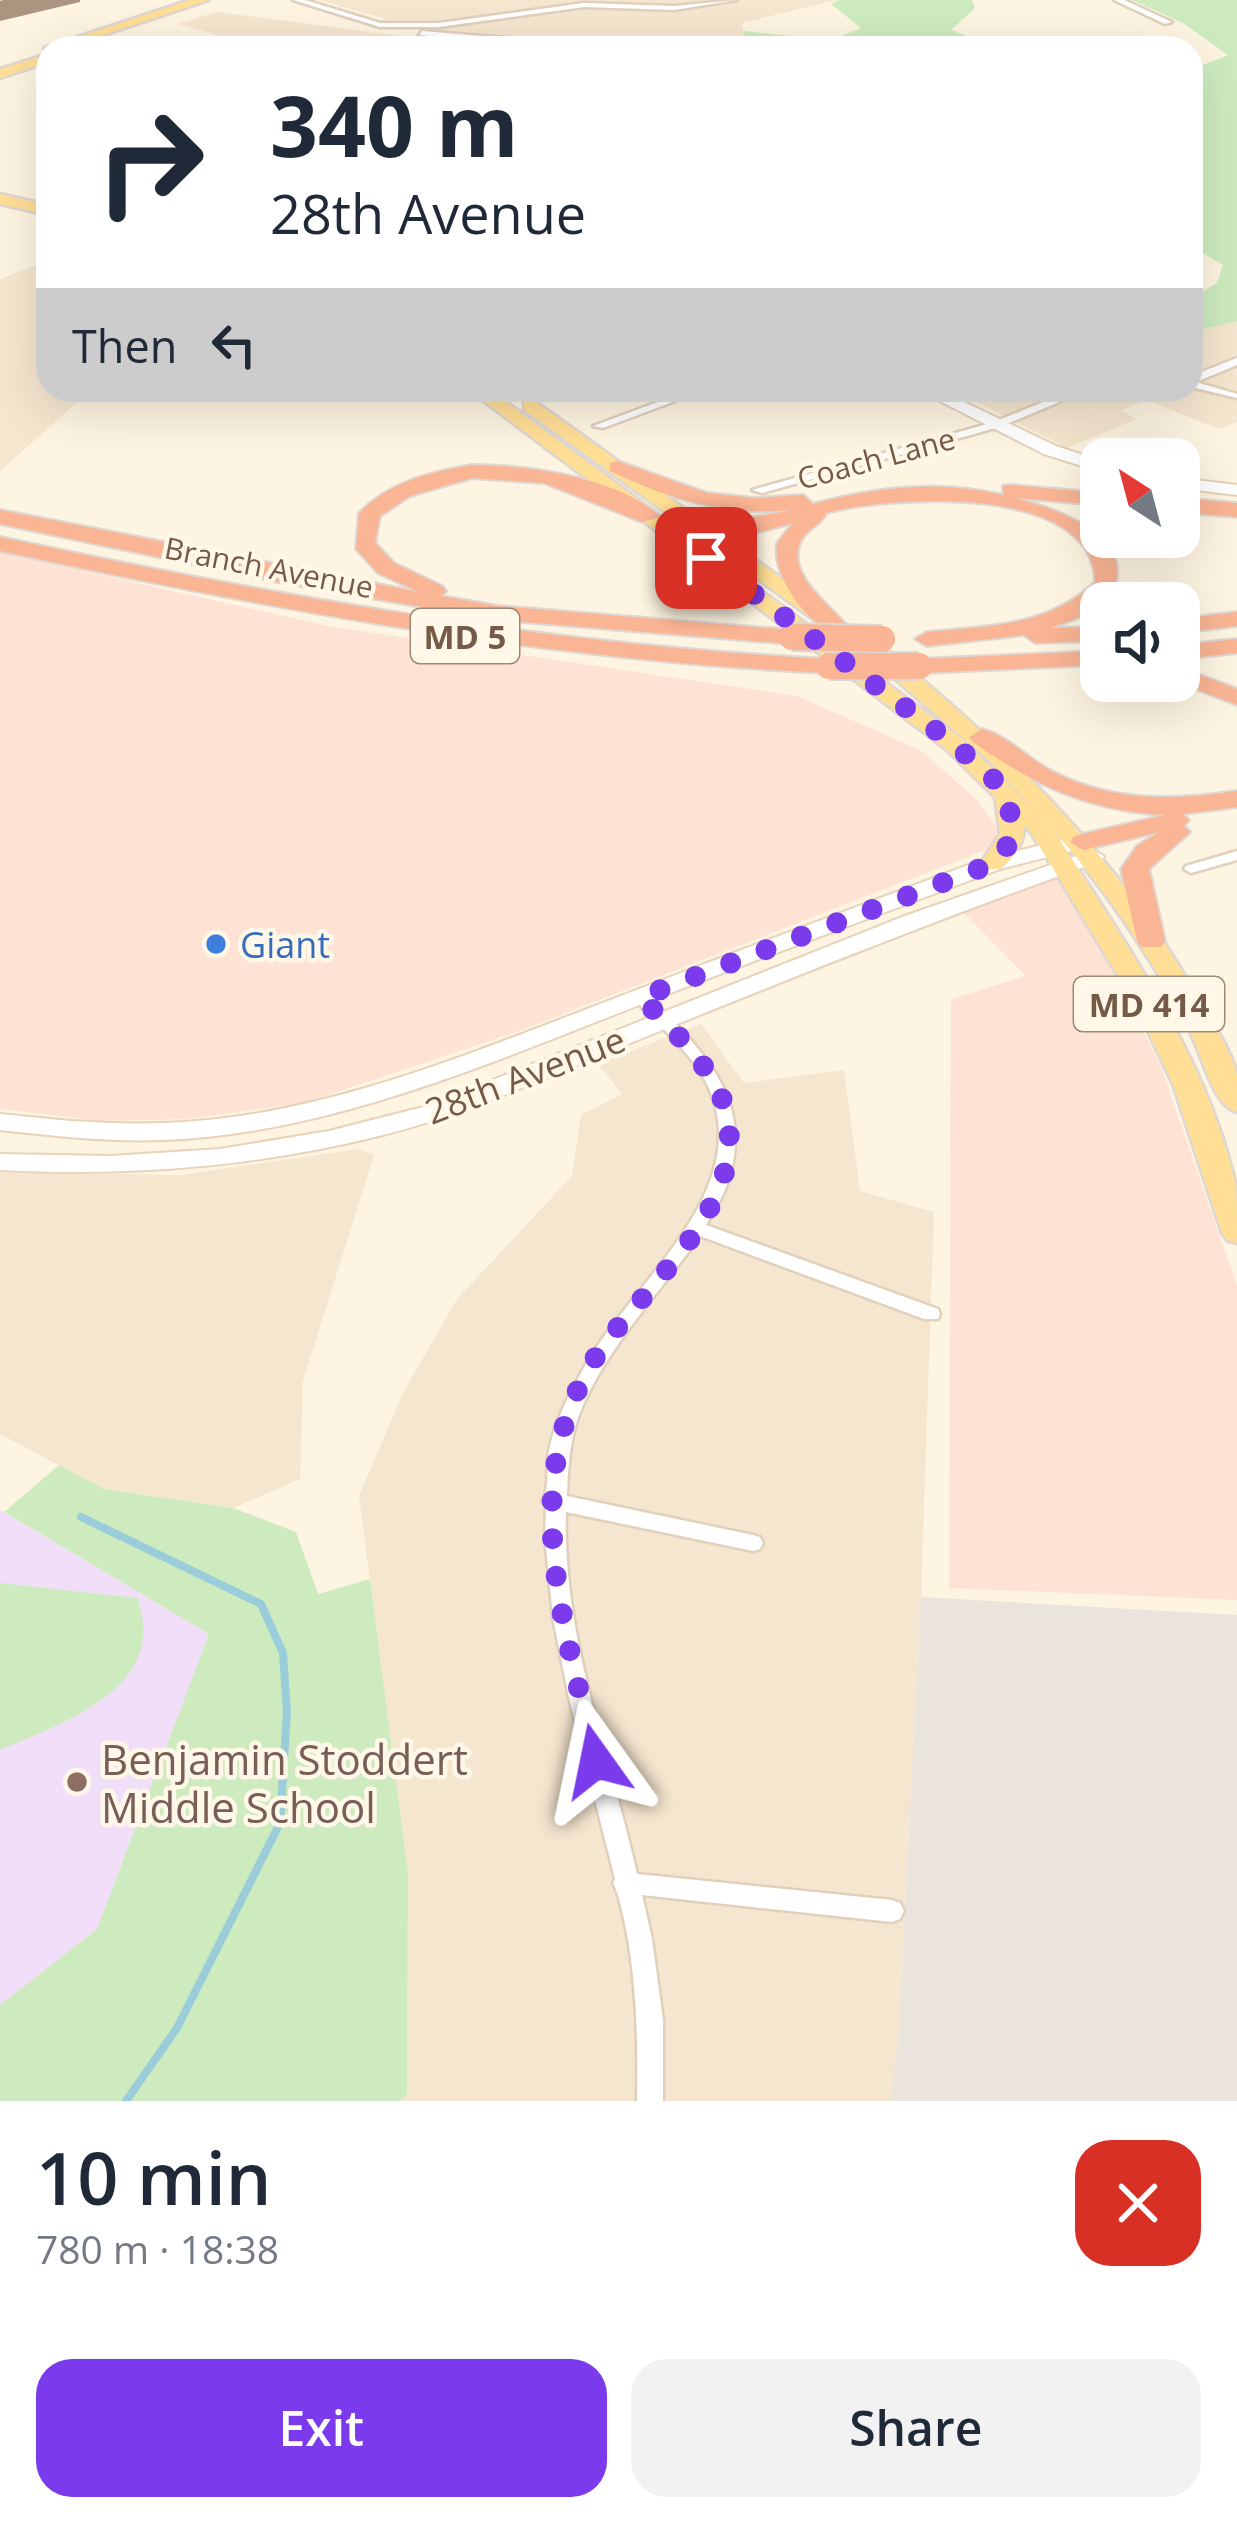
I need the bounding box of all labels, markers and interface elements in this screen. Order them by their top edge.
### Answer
text: 340 m [270,67,518,182]
icon: right [72,84,228,240]
text: 28th Avenue [270,176,586,250]
icon: left [201,312,267,378]
text: Then [72,315,177,376]
street label: Coach Lane [793,417,959,499]
north arrow [1080,438,1200,558]
map controls [1080,438,1200,702]
pin [655,507,757,609]
icon: arrive [673,525,739,591]
street label: Branch Avenue [161,527,377,607]
button: sound [1080,582,1200,702]
road number: MD 5 [411,609,519,663]
place label: Giant [240,920,330,969]
marker: Giant [203,931,229,957]
road number: MD 414 [1074,977,1224,1031]
street label: 28th Avenue [418,1014,632,1136]
position arrow [533,1698,659,1824]
place label: Benjamin Stoddert Middle School [101,1730,468,1835]
marker: Benjamin Stoddert Middle School [64,1769,90,1795]
text: 10 min [36,2128,272,2226]
button: close [1075,2140,1201,2266]
text: 780 m · 18:38 [36,2222,279,2275]
button: Exit [36,2359,607,2497]
button: Share [631,2359,1201,2497]

